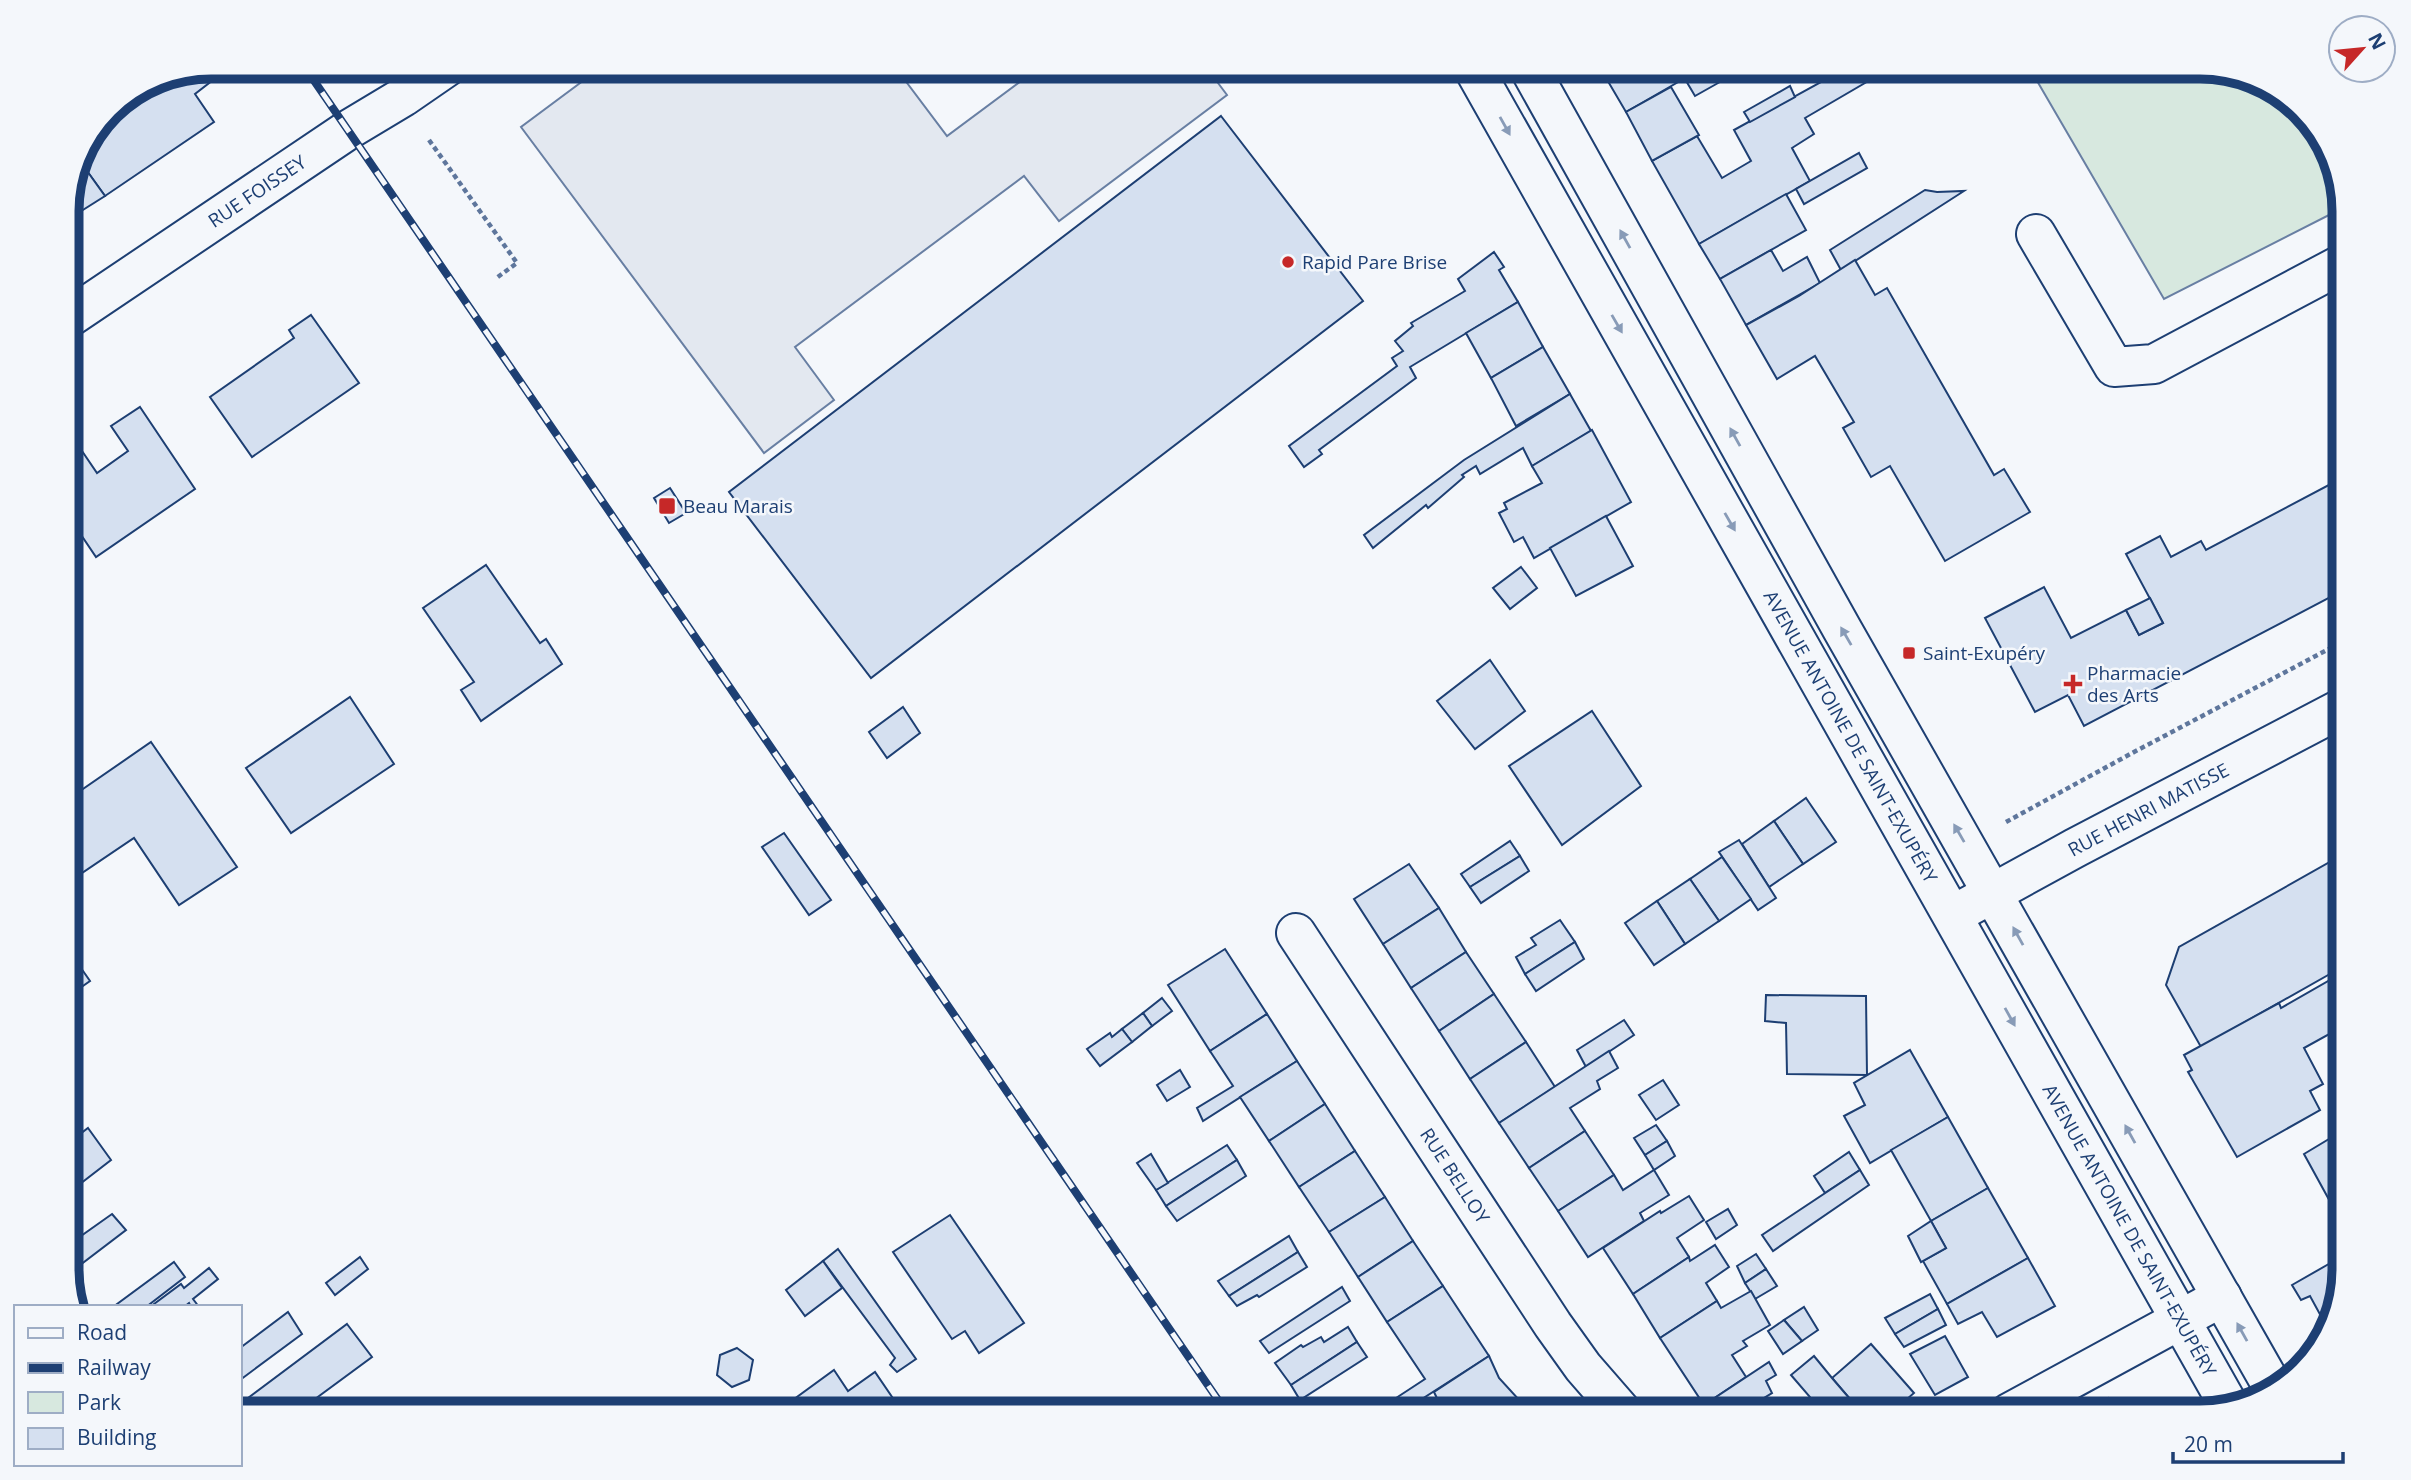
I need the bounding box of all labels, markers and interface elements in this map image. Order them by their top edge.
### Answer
north arrow [2327,14,2397,84]
text: N [2362,28,2392,54]
one-way arrow [1499,116,1511,136]
street label: RUE FOISSEY [203,149,311,234]
one-way arrow [1619,229,1631,248]
place label: Rapid Pare Brise [1302,249,1447,275]
marker: Rapid Pare Brise [1280,254,1296,270]
one-way arrow [1611,314,1623,334]
one-way arrow [1729,428,1741,447]
place label: Beau Marais [683,493,793,519]
marker: Beau Marais [657,496,677,516]
one-way arrow [1724,512,1736,531]
street label: AVENUE ANTOINE DE SAINT-EXUPÉRY [1758,585,1944,888]
one-way arrow [1840,626,1852,646]
place label: Saint-Exupéry [1923,640,2046,666]
marker: Saint-Exupéry [1901,645,1917,661]
place label: Pharmacie des Arts [2087,660,2181,708]
marker: Pharmacie des Arts [2065,676,2081,692]
street label: RUE HENRI MATISSE [2063,757,2233,862]
one-way arrow [1953,824,1966,843]
one-way arrow [2012,926,2024,945]
one-way arrow [2004,1007,2016,1027]
street label: AVENUE ANTOINE DE SAINT-EXUPÉRY [2037,1079,2223,1381]
street label: RUE BELLOY [1414,1123,1496,1229]
one-way arrow [2124,1124,2136,1143]
legend [14,1305,242,1466]
text: Road [77,1318,127,1346]
one-way arrow [2236,1322,2248,1342]
text: Railway [77,1353,151,1381]
text: Park [77,1388,121,1416]
scale bar [2173,1420,2343,1464]
text: Building [77,1423,156,1451]
text: 20 m [2184,1430,2233,1458]

